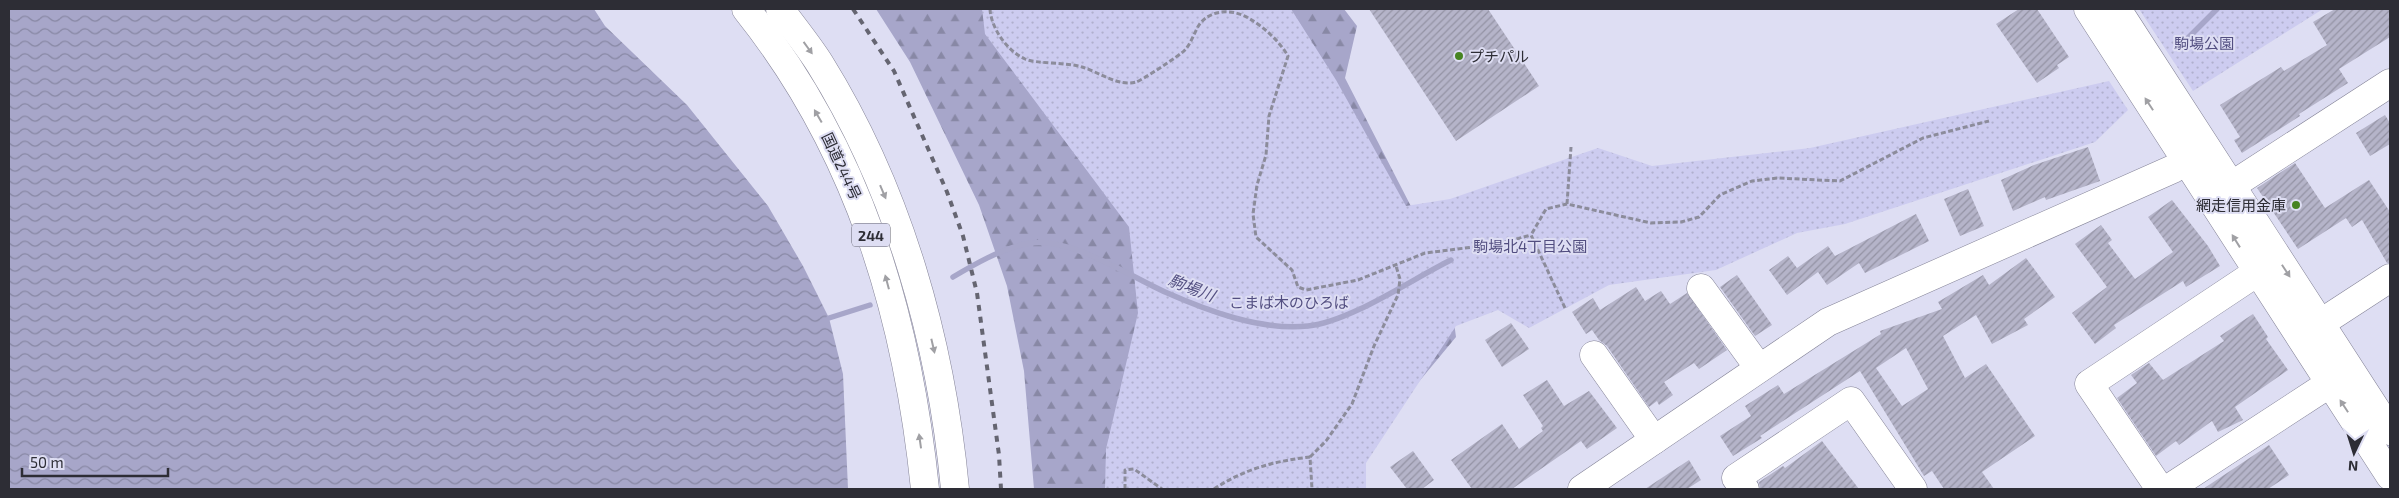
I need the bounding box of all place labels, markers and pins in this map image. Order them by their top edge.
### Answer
place label: プチパル [1469,47,1529,65]
marker: プチパル [1453,50,1465,62]
place label: 網走信用金庫 [2196,196,2286,214]
marker: 網走信用金庫 [2290,199,2302,211]

